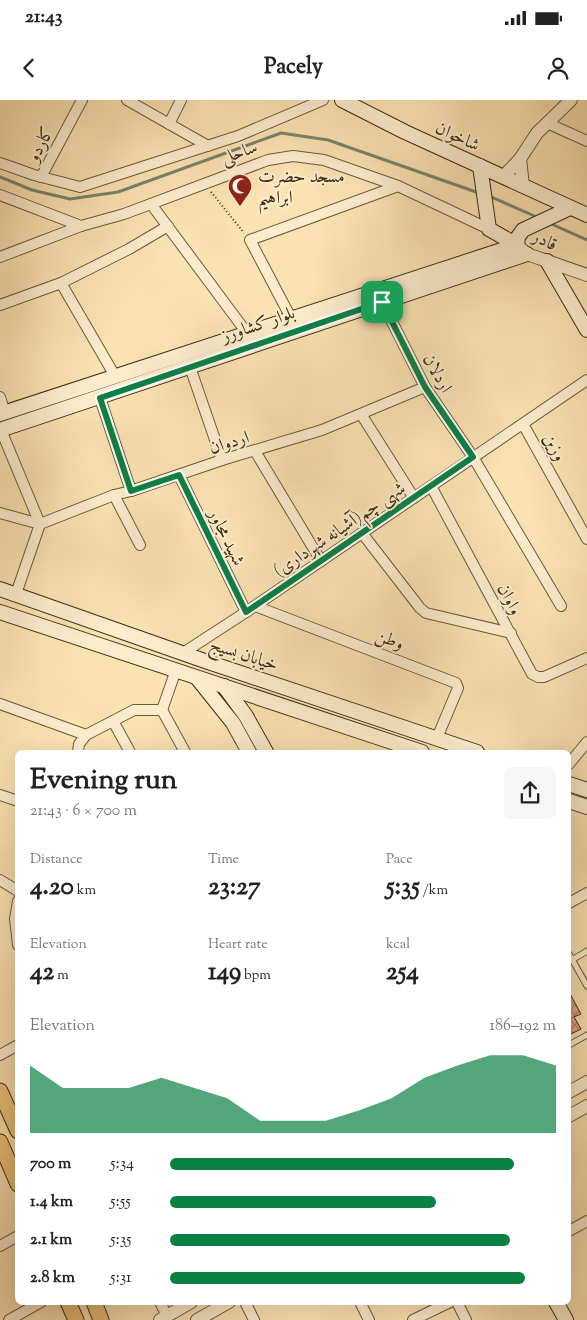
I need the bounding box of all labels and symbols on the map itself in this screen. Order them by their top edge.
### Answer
street label: شاخوان [431,116,484,159]
street label: کاردو [21,123,62,169]
street label: ساحلی [218,135,262,172]
place label: مسجد حضرت ابراهیم [258,165,345,215]
mosque icon: مسجد حضرت ابراهیم [227,173,253,207]
street label: قادر [526,224,561,259]
pin [361,281,403,323]
street label: بلوار کشاورز [216,301,299,351]
street label: اردلان [415,350,458,398]
street label: اردوان [206,426,253,462]
street label: وزین [535,429,572,467]
street label: شهی چم(آشیانه شهرداری) [269,477,413,586]
street label: شهید مجاور [199,503,250,571]
street label: واوان [489,579,527,620]
street label: وطن [371,624,407,658]
street label: خیابان بسیج [205,633,281,680]

